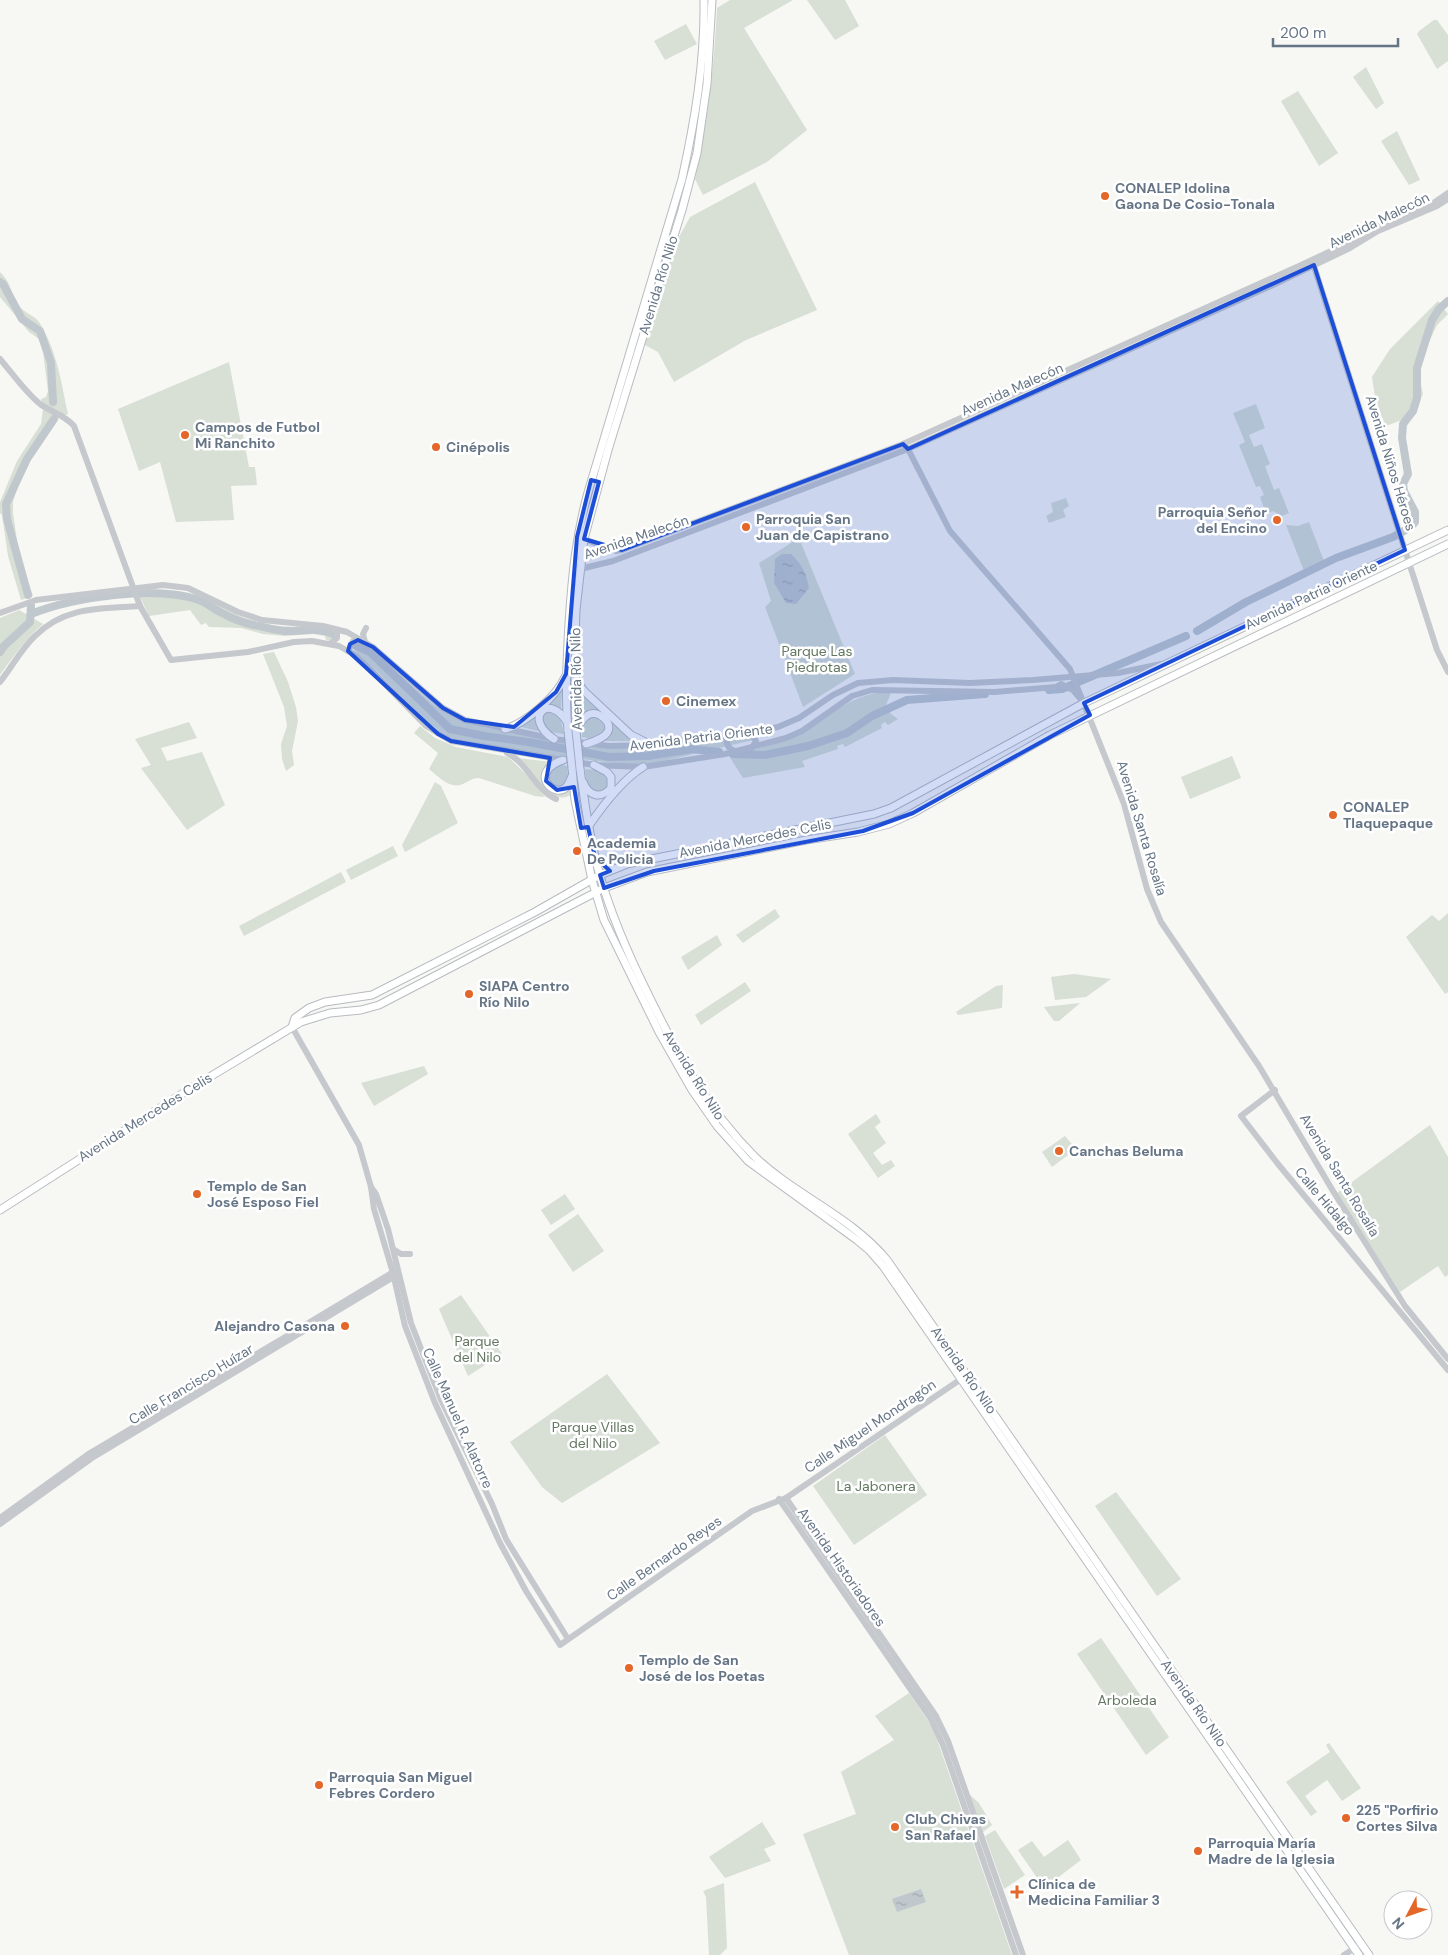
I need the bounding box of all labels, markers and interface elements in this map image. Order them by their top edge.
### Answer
scale bar [1273,15,1398,47]
text: 200 m [1280,23,1326,43]
place label: CONALEP Idolina Gaona De Cosio-Tonala [1115,179,1275,213]
street label: Avenida Malecón [1326,188,1432,252]
marker: CONALEP Idolina Gaona De Cosio-Tonala [1099,190,1111,202]
street label: Avenida Río Nilo [634,233,682,337]
street label: Avenida Malecón [958,358,1066,420]
street label: Avenida Niños Héroes [1362,393,1420,533]
place label: Campos de Futbol Mi Ranchito [195,418,320,452]
marker: Campos de Futbol Mi Ranchito [179,429,191,441]
place label: Cinépolis [446,438,510,456]
marker: Cinépolis [430,441,442,453]
place label: Parroquia Señor del Encino [1158,503,1267,537]
place label: Parroquia San Juan de Capistrano [756,510,889,544]
street label: Avenida Malecón [581,511,691,563]
marker: Parroquia Señor del Encino [1271,514,1283,526]
marker: Parroquia San Juan de Capistrano [740,521,752,533]
street label: Avenida Patria Oriente [1242,556,1380,634]
street label: Avenida Río Nilo [566,627,586,731]
park label: Parque Las Piedrotas [782,642,852,676]
place label: Cinemex [676,692,736,710]
marker: Cinemex [660,695,672,707]
street label: Avenida Patria Oriente [628,719,774,755]
street label: Avenida Santa Rosalía [1113,758,1171,898]
place label: CONALEP Tlaquepaque [1343,798,1433,832]
marker: CONALEP Tlaquepaque [1327,809,1339,821]
street label: Avenida Mercedes Celis [677,814,833,862]
place label: Academia De Policia [587,834,656,868]
marker: Academia De Policia [571,845,583,857]
place label: SIAPA Centro Río Nilo [479,977,570,1011]
marker: SIAPA Centro Río Nilo [463,988,475,1000]
street label: Avenida Río Nilo [659,1027,729,1123]
street label: Avenida Mercedes Celis [75,1068,215,1166]
street label: Avenida Santa Rosalía [1296,1110,1384,1240]
place label: Canchas Beluma [1069,1142,1183,1160]
marker: Canchas Beluma [1053,1145,1065,1157]
street label: Calle Hidalgo [1291,1163,1359,1239]
place label: Templo de San José Esposo Fiel [207,1177,319,1211]
marker: Templo de San José Esposo Fiel [191,1188,203,1200]
place label: Alejandro Casona [214,1317,335,1335]
marker: Alejandro Casona [339,1320,351,1332]
street label: Avenida Río Nilo [927,1323,1001,1417]
park label: Parque del Nilo [453,1332,501,1366]
street label: Calle Francisco Huízar [125,1340,257,1428]
street label: Calle Manuel R. Alatorre [419,1345,497,1491]
street label: Calle Miguel Mondragón [801,1375,939,1477]
park label: Parque Villas del Nilo [552,1418,634,1452]
park label: La Jabonera [836,1477,916,1495]
street label: Avenida Historiadores [794,1504,890,1630]
street label: Calle Bernardo Reyes [603,1512,725,1604]
place label: Templo de San José de los Poetas [639,1651,765,1685]
street label: Avenida Río Nilo [1157,1656,1231,1750]
marker: Templo de San José de los Poetas [623,1662,635,1674]
park label: Arboleda [1097,1691,1157,1709]
place label: Parroquia San Miguel Febres Cordero [329,1768,472,1802]
marker: Parroquia San Miguel Febres Cordero [313,1779,325,1791]
place label: 225 "Porfirio Cortes Silva [1356,1801,1438,1835]
place label: Club Chivas San Rafael [905,1810,986,1844]
marker: 225 "Porfirio Cortes Silva [1340,1812,1352,1824]
marker: Club Chivas San Rafael [889,1821,901,1833]
place label: Parroquia María Madre de la Iglesia [1208,1834,1335,1868]
marker: Parroquia María Madre de la Iglesia [1192,1845,1204,1857]
place label: Clínica de Medicina Familiar 3 [1028,1875,1160,1909]
marker: Clínica de Medicina Familiar 3 [1010,1885,1024,1899]
north arrow [1383,1890,1433,1940]
text: N [1388,1914,1408,1933]

